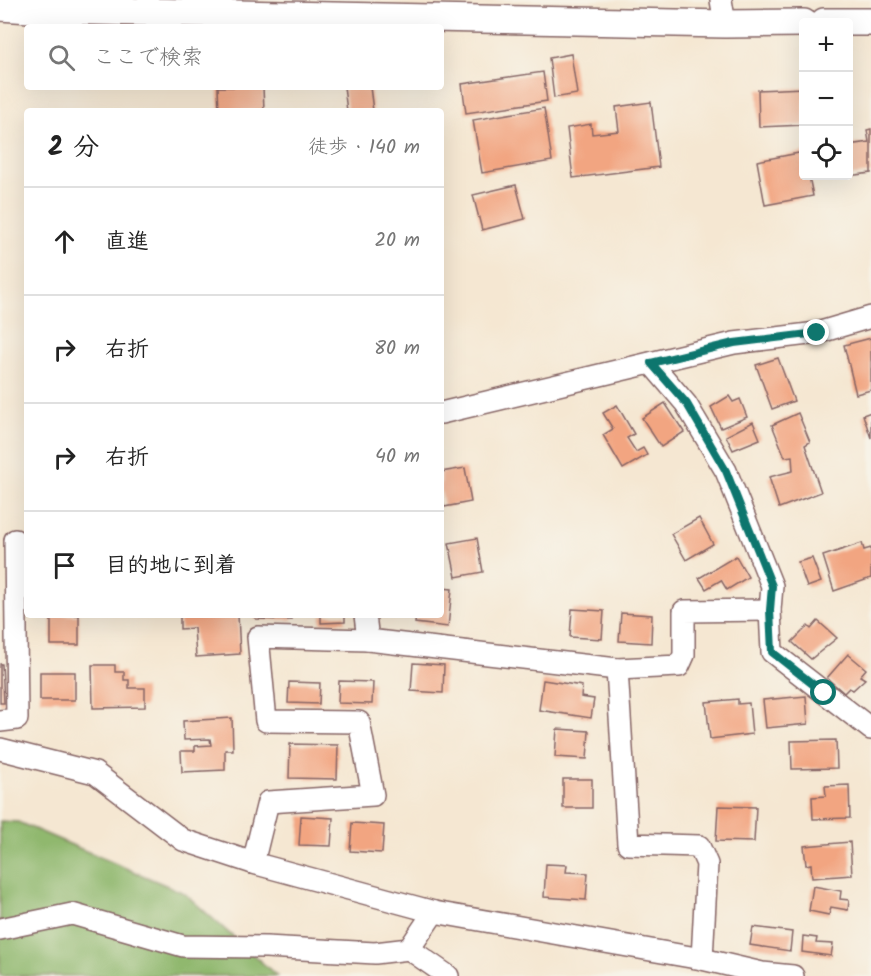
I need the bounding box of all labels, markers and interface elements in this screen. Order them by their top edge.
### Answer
map controls [799,18,853,180]
button: + [799,18,853,72]
search box [24,24,444,90]
icon: search [45,41,78,74]
text: ここで検索 [93,41,203,76]
button: − [799,72,853,126]
button: locate [799,126,853,180]
text: 2 分 [48,127,99,169]
text: 徒歩 · 140 m [308,132,420,164]
icon: ahead [48,225,81,258]
text: 直進 [105,225,149,260]
text: 20 m [374,225,420,257]
route end [803,319,829,345]
icon: right [48,333,81,366]
text: 右折 [105,333,149,368]
text: 80 m [374,333,420,365]
icon: right [48,441,81,474]
text: 右折 [105,441,149,476]
text: 40 m [375,441,420,473]
icon: arrive [48,549,81,582]
text: 目的地に到着 [105,549,237,584]
route start [810,679,836,705]

